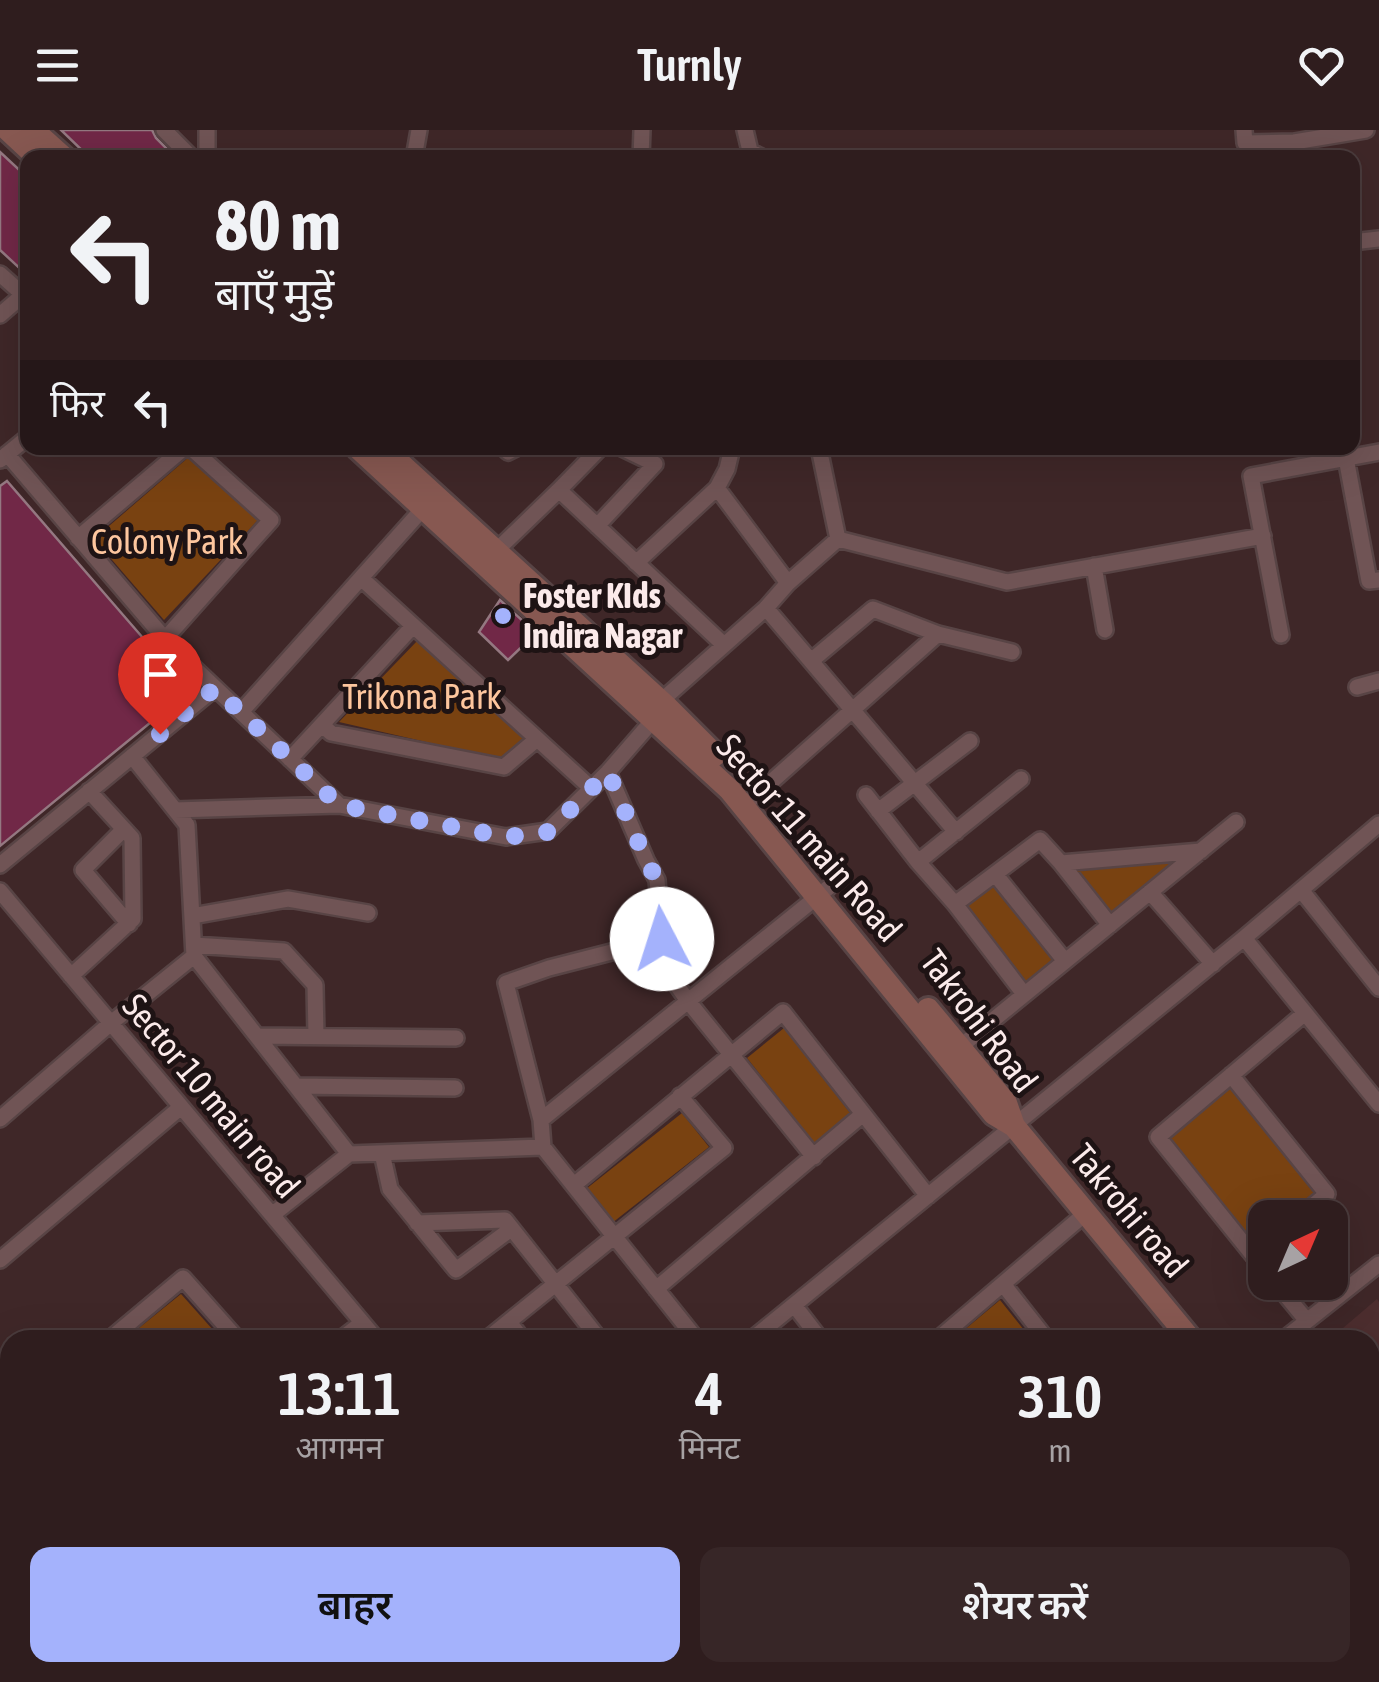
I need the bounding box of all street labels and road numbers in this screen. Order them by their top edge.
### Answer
street label: Sector 11 main Road [709,726,910,949]
street label: Takrohi Road [913,941,1046,1100]
street label: Sector 10 main road [115,985,308,1205]
street label: Takrohi road [1063,1136,1197,1285]

